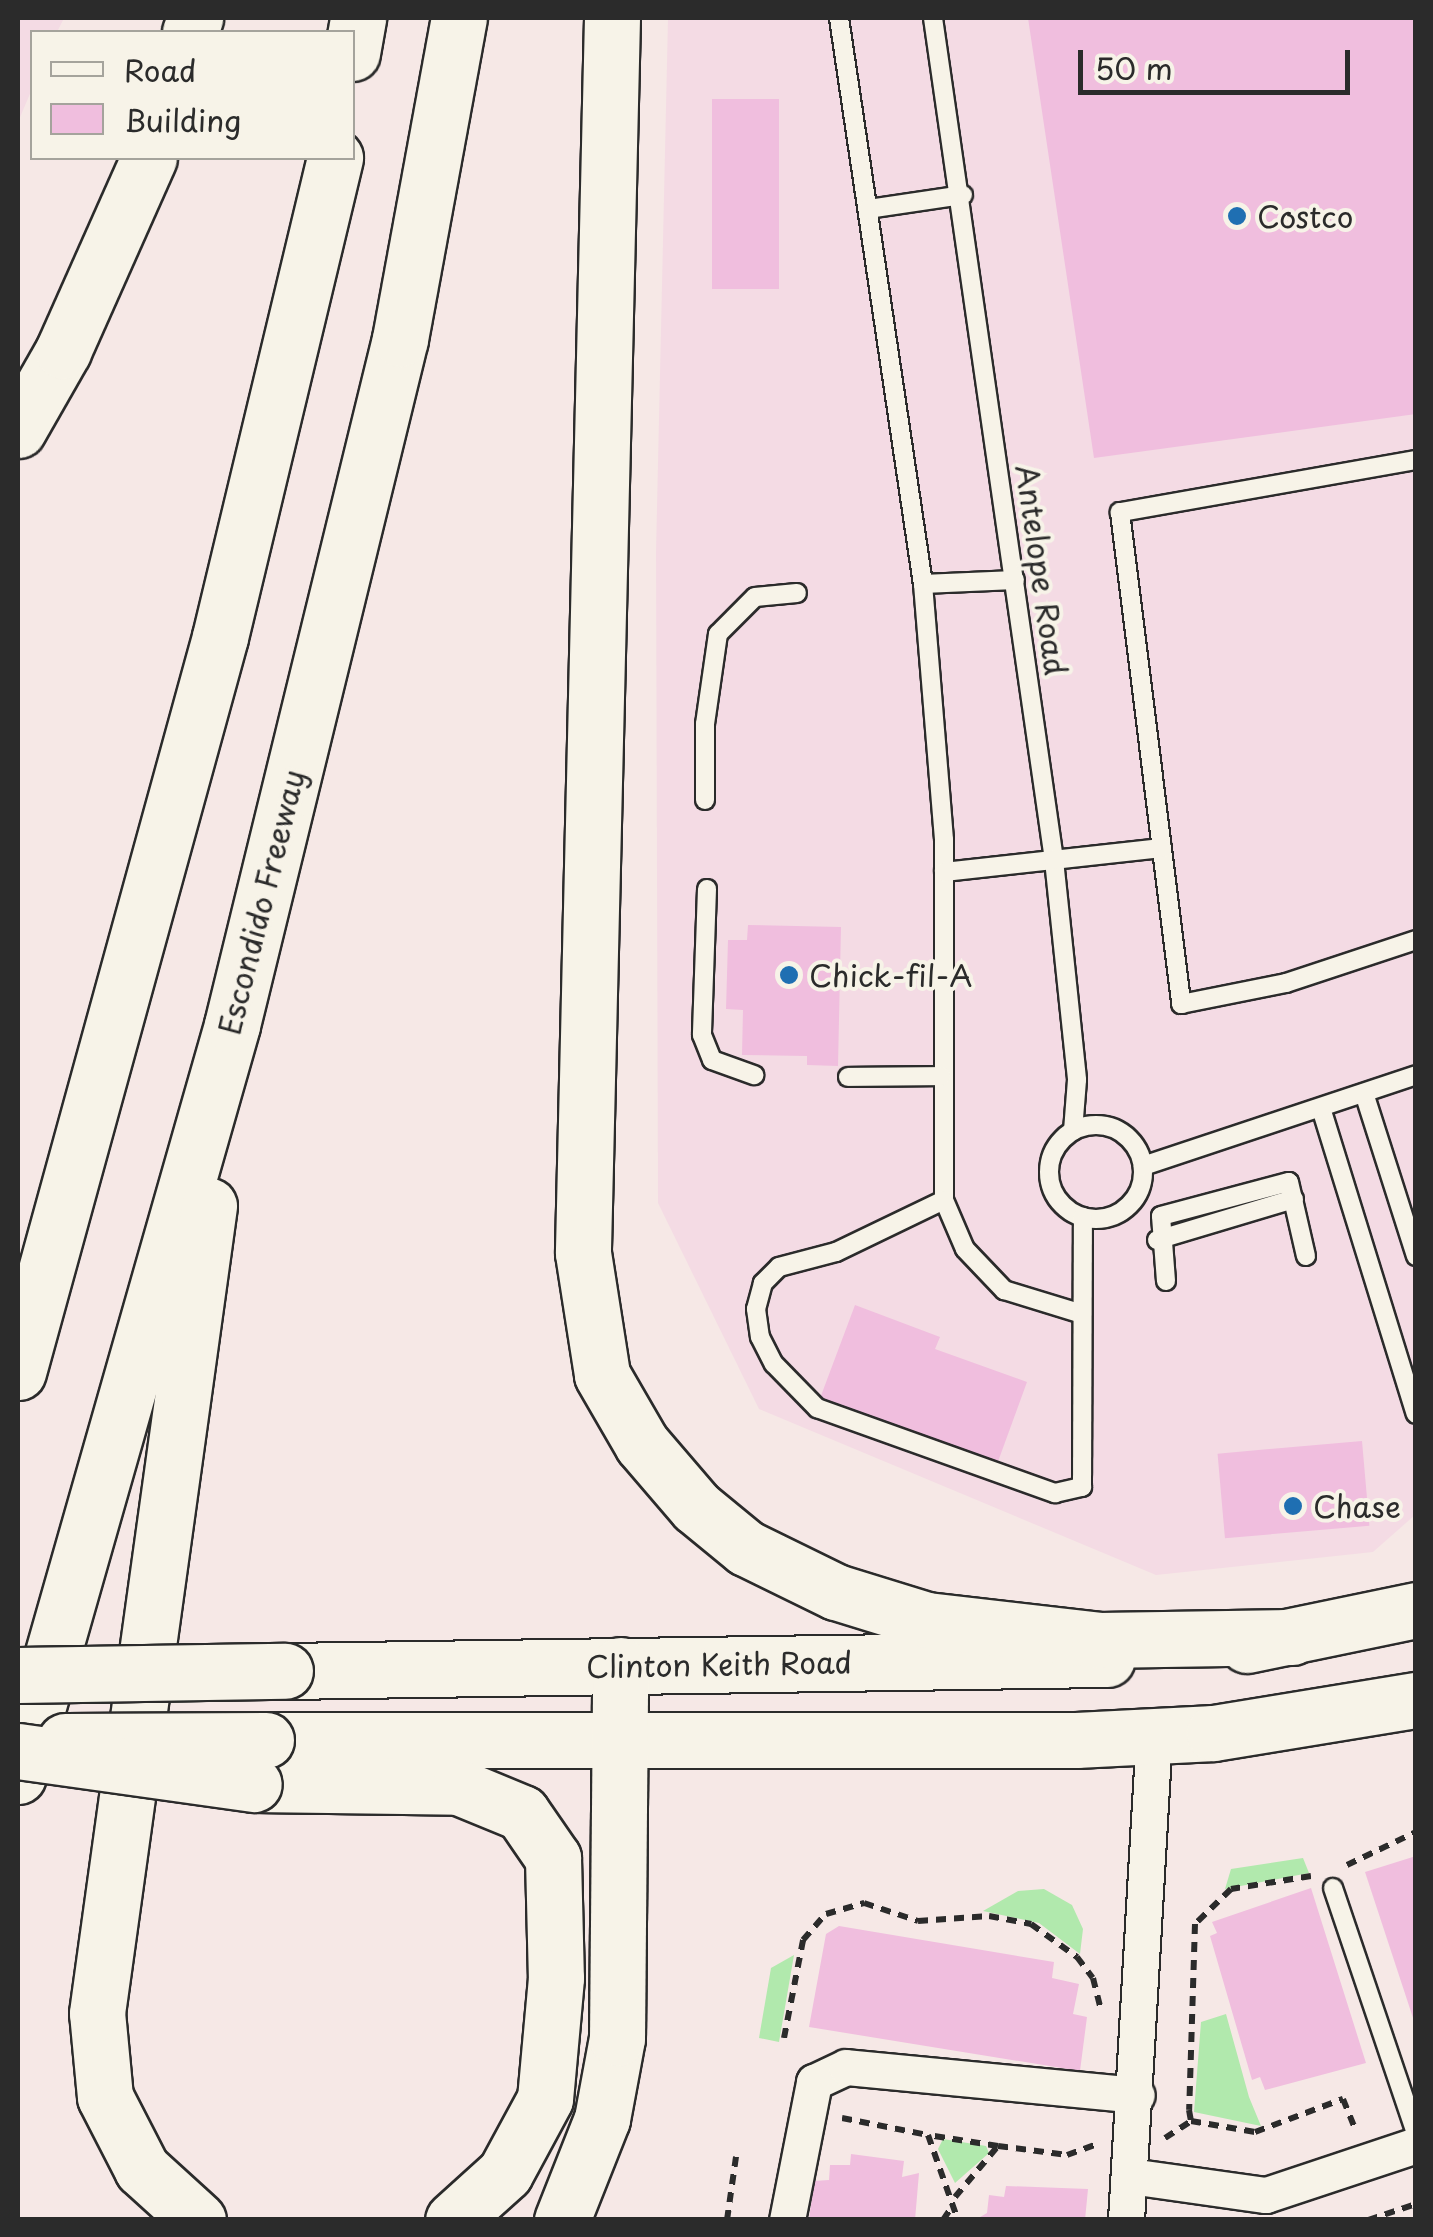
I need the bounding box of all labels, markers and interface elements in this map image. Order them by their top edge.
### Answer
legend [30,30,355,160]
scale bar [1083,30,1356,92]
text: 50 m [1095,45,1173,90]
text: Road [124,47,197,92]
text: Building [124,97,241,142]
place label: Costco [1257,198,1353,234]
marker: Costco [1226,205,1248,227]
street label: Antelope Road [1009,463,1075,677]
street label: Escondido Freeway [210,765,312,1039]
place label: Chick-fil-A [809,957,972,993]
marker: Chick-fil-A [778,964,800,986]
place label: Chase [1313,1488,1401,1524]
marker: Chase [1282,1495,1304,1517]
street label: Clinton Keith Road [585,1644,853,1684]

